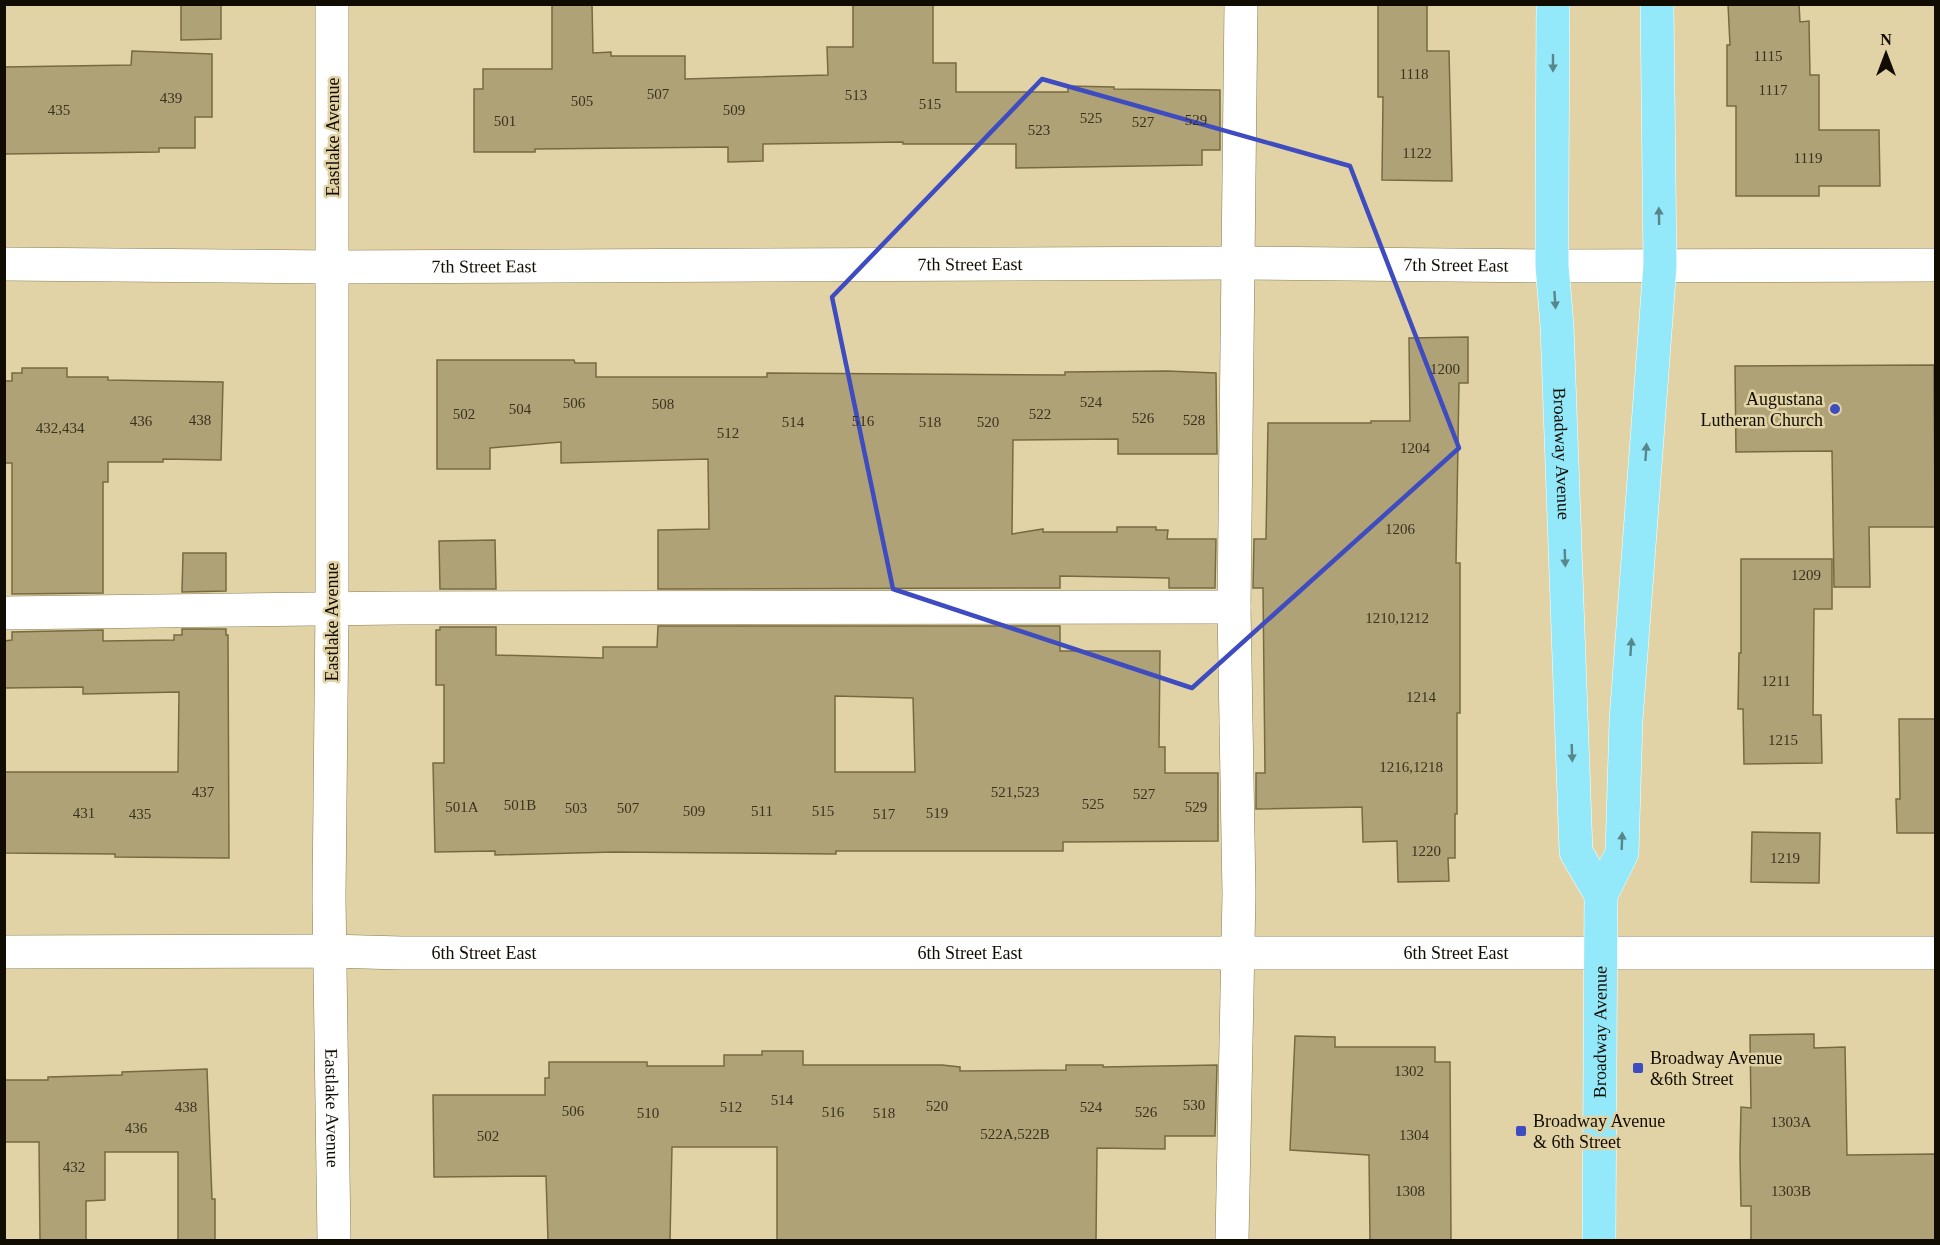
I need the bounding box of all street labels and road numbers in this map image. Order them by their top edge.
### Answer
street label: Eastlake Avenue [323,77,343,197]
street label: 7th Street East [917,254,1023,274]
street label: 7th Street East [1403,255,1509,276]
street label: 7th Street East [431,256,537,277]
street label: Broadway Avenue [1549,387,1574,520]
street label: Eastlake Avenue [322,562,342,682]
street label: 6th Street East [431,943,537,963]
street label: 6th Street East [917,943,1023,963]
street label: 6th Street East [1403,943,1509,963]
street label: Broadway Avenue [1590,966,1611,1098]
street label: Eastlake Avenue [321,1048,343,1168]

